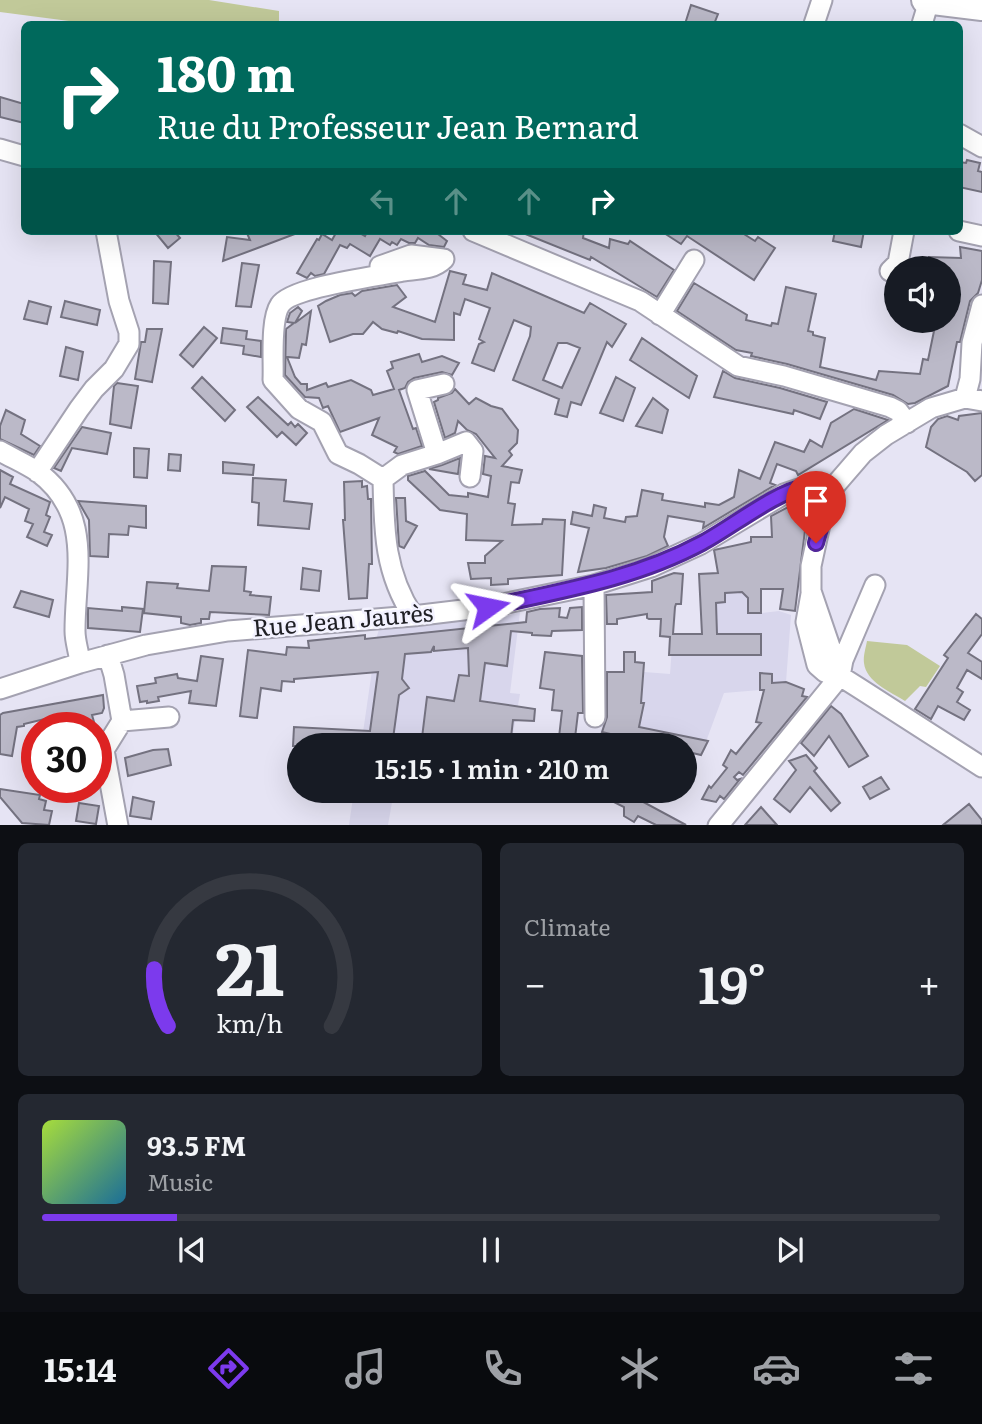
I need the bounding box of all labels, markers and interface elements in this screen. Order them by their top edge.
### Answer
text: 180 m [157,34,295,107]
icon: right [42,49,133,140]
text: Rue du Professeur Jean Bernard [157,101,639,149]
icon: left [364,182,402,220]
icon: ahead [437,182,475,220]
icon: ahead [510,182,548,220]
icon: right [583,182,621,220]
map controls [884,256,961,333]
button: sound [884,256,961,333]
pin [786,471,846,543]
icon: arrive [797,482,835,520]
position arrow [451,570,525,644]
street label: Rue Jean Jaurès [251,593,435,644]
speed limit sign: 30 [21,712,112,803]
text: 15:15 · 1 min · 210 m [375,748,609,787]
text: Climate [524,909,610,943]
text: 21 [215,910,285,1018]
text: 19° [698,943,766,1020]
text: − [524,953,546,1010]
text: + [918,953,940,1010]
text: km/h [217,1003,283,1040]
text: 93.5 FM [147,1125,246,1164]
text: Music [147,1164,213,1198]
icon: previous [173,1231,211,1269]
icon: pause [472,1231,510,1269]
icon: next [771,1231,809,1269]
text: 15:14 [44,1344,116,1392]
icon: directions [204,1344,253,1393]
icon: music [341,1344,390,1393]
icon: phone [478,1344,527,1393]
icon: climate [615,1344,664,1393]
icon: car [752,1344,801,1393]
icon: filters [889,1344,938,1393]

